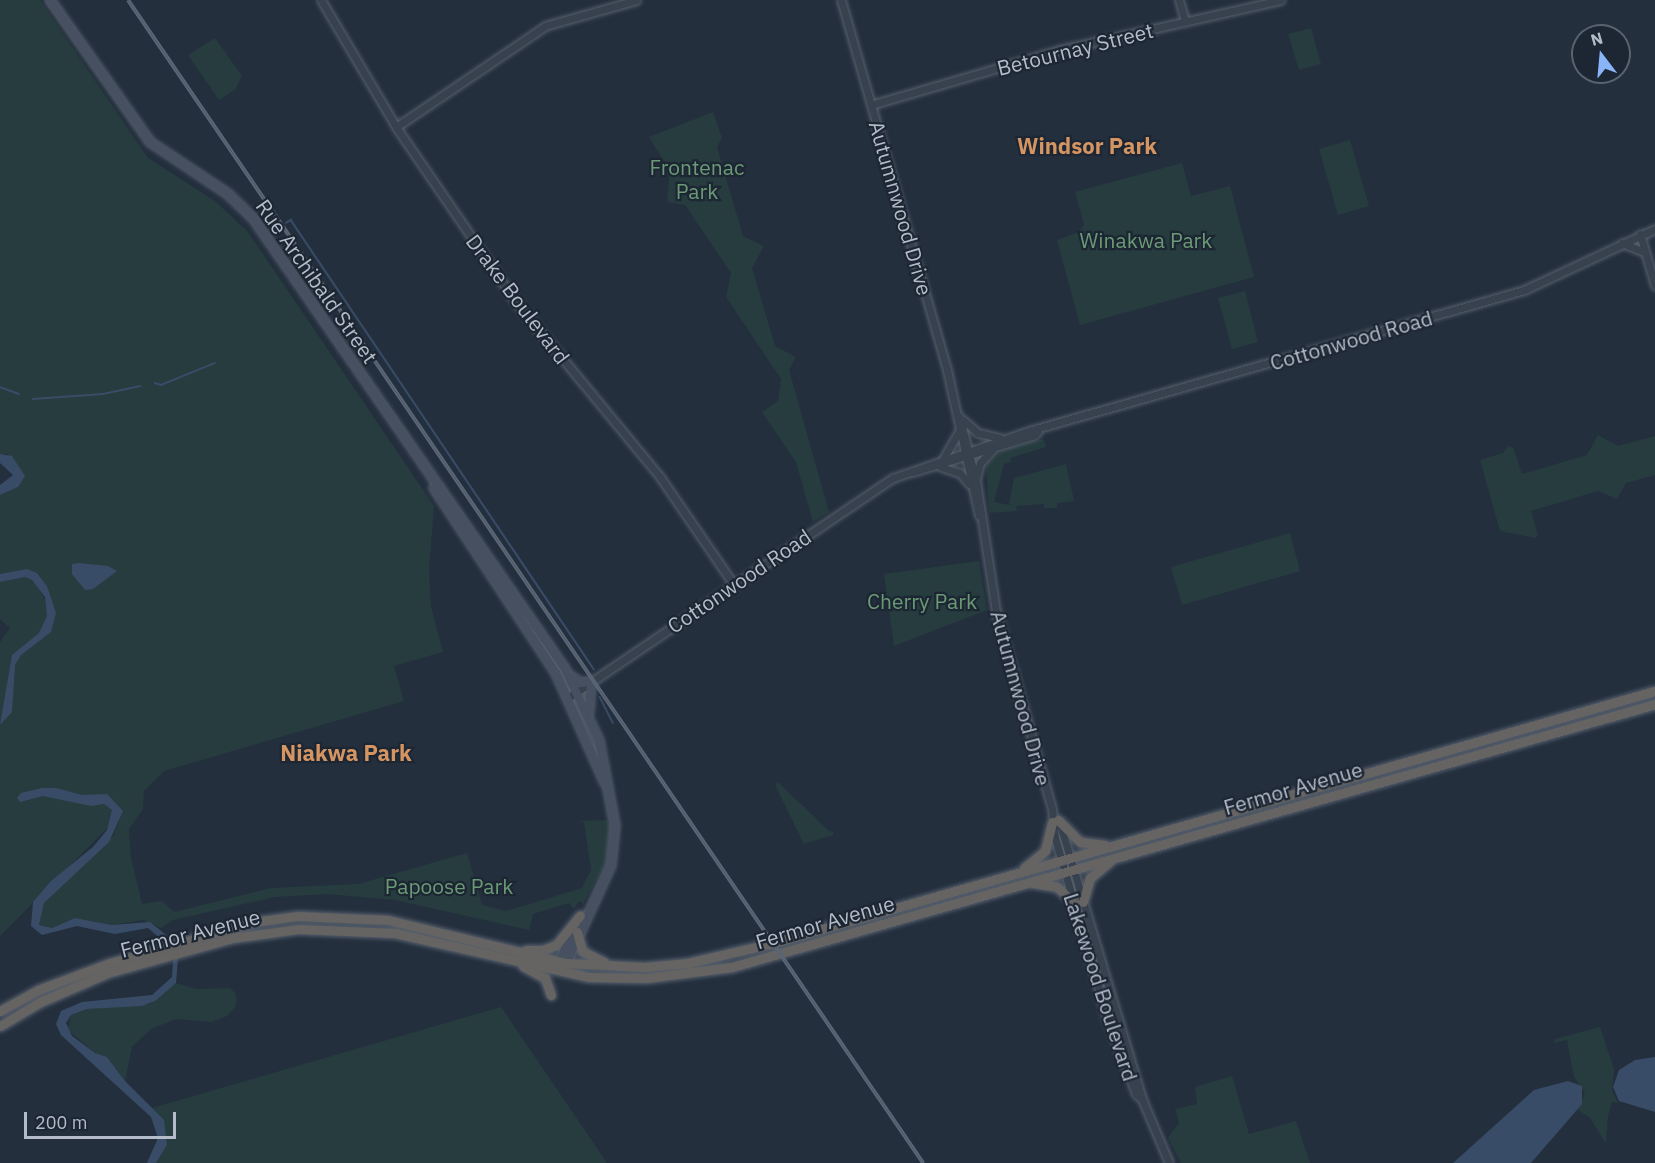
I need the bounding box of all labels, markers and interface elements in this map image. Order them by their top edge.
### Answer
street label: Betournay Street [994,17,1156,81]
north arrow [1571,24,1631,84]
text: N [1588,27,1605,50]
street label: Autumnwood Drive [864,118,938,298]
district label: Windsor Park [1017,133,1157,159]
park label: Frontenac Park [649,154,745,204]
street label: Rue Archibald Street [251,194,383,368]
park label: Winakwa Park [1080,227,1212,253]
street label: Drake Boulevard [461,229,575,369]
street label: Cottonwood Road [1267,305,1435,375]
street label: Cottonwood Road [662,524,816,638]
park label: Cherry Park [867,588,977,614]
street label: Autumnwood Drive [986,608,1056,788]
district label: Niakwa Park [280,740,412,766]
street label: Fermor Avenue [1221,756,1365,820]
park label: Papoose Park [385,873,513,899]
street label: Fermor Avenue [753,890,897,954]
street label: Lakewood Boulevard [1059,890,1143,1084]
street label: Fermor Avenue [117,903,263,963]
scale bar [27,1100,178,1138]
text: 200 m [35,1111,87,1134]

